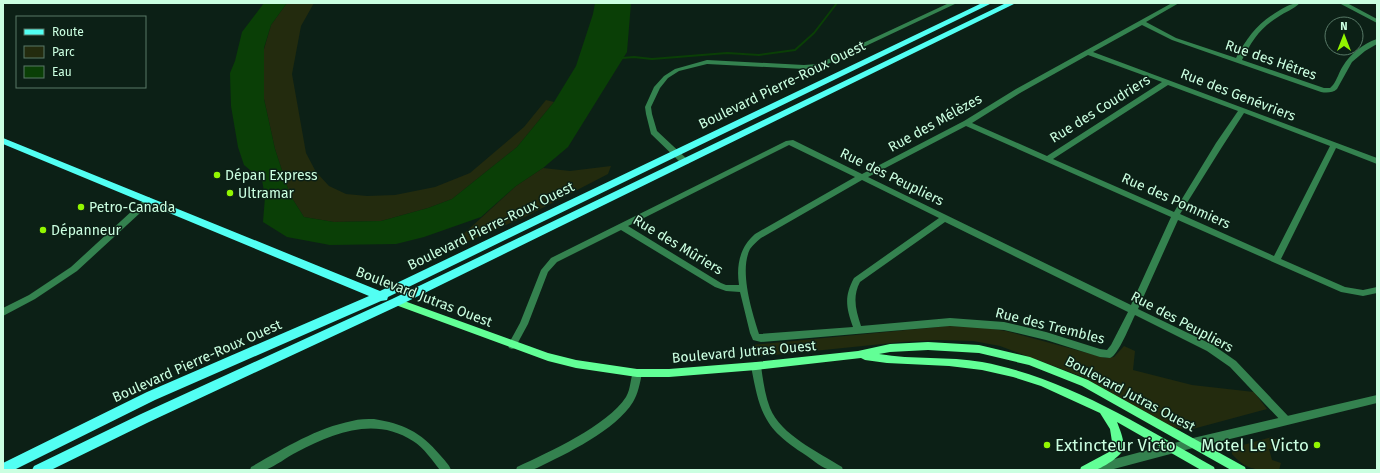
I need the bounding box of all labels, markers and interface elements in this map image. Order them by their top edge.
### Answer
legend [16,16,146,88]
north arrow [1324,16,1364,56]
text: N [1340,20,1348,33]
text: Route [52,25,84,39]
street label: Rue des Hêtres [1223,36,1319,84]
street label: Boulevard Pierre-Roux Ouest [696,37,869,133]
text: Parc [52,45,75,59]
text: Eau [52,65,72,79]
street label: Rue des Genévriers [1178,65,1298,125]
street label: Rue des Coudriers [1047,71,1154,147]
street label: Rue des Mélèzes [885,90,985,156]
street label: Rue des Peupliers [837,144,947,210]
place label: Dépan Express [225,167,318,184]
street label: Rue des Pommiers [1119,169,1234,233]
marker: Dépan Express [212,170,222,180]
street label: Boulevard Pierre-Roux Ouest [405,178,578,274]
place label: Ultramar [238,185,295,202]
marker: Ultramar [225,188,235,198]
place label: Petro-Canada [89,199,175,216]
marker: Petro-Canada [76,202,86,212]
street label: Rue des Mûriers [630,211,726,279]
place label: Dépanneur [51,222,122,239]
marker: Dépanneur [38,225,48,235]
street label: Boulevard Jutras Ouest [353,263,496,331]
street label: Rue des Peupliers [1128,288,1236,356]
street label: Rue des Trembles [994,304,1107,348]
street label: Boulevard Pierre-Roux Ouest [110,316,285,406]
street label: Boulevard Jutras Ouest [671,337,818,367]
street label: Boulevard Jutras Ouest [1062,352,1199,436]
place label: Extincteur Victo [1055,435,1176,456]
place label: Motel Le Victo [1201,435,1309,456]
marker: Extincteur Victo [1042,440,1052,450]
marker: Motel Le Victo [1312,440,1322,450]

